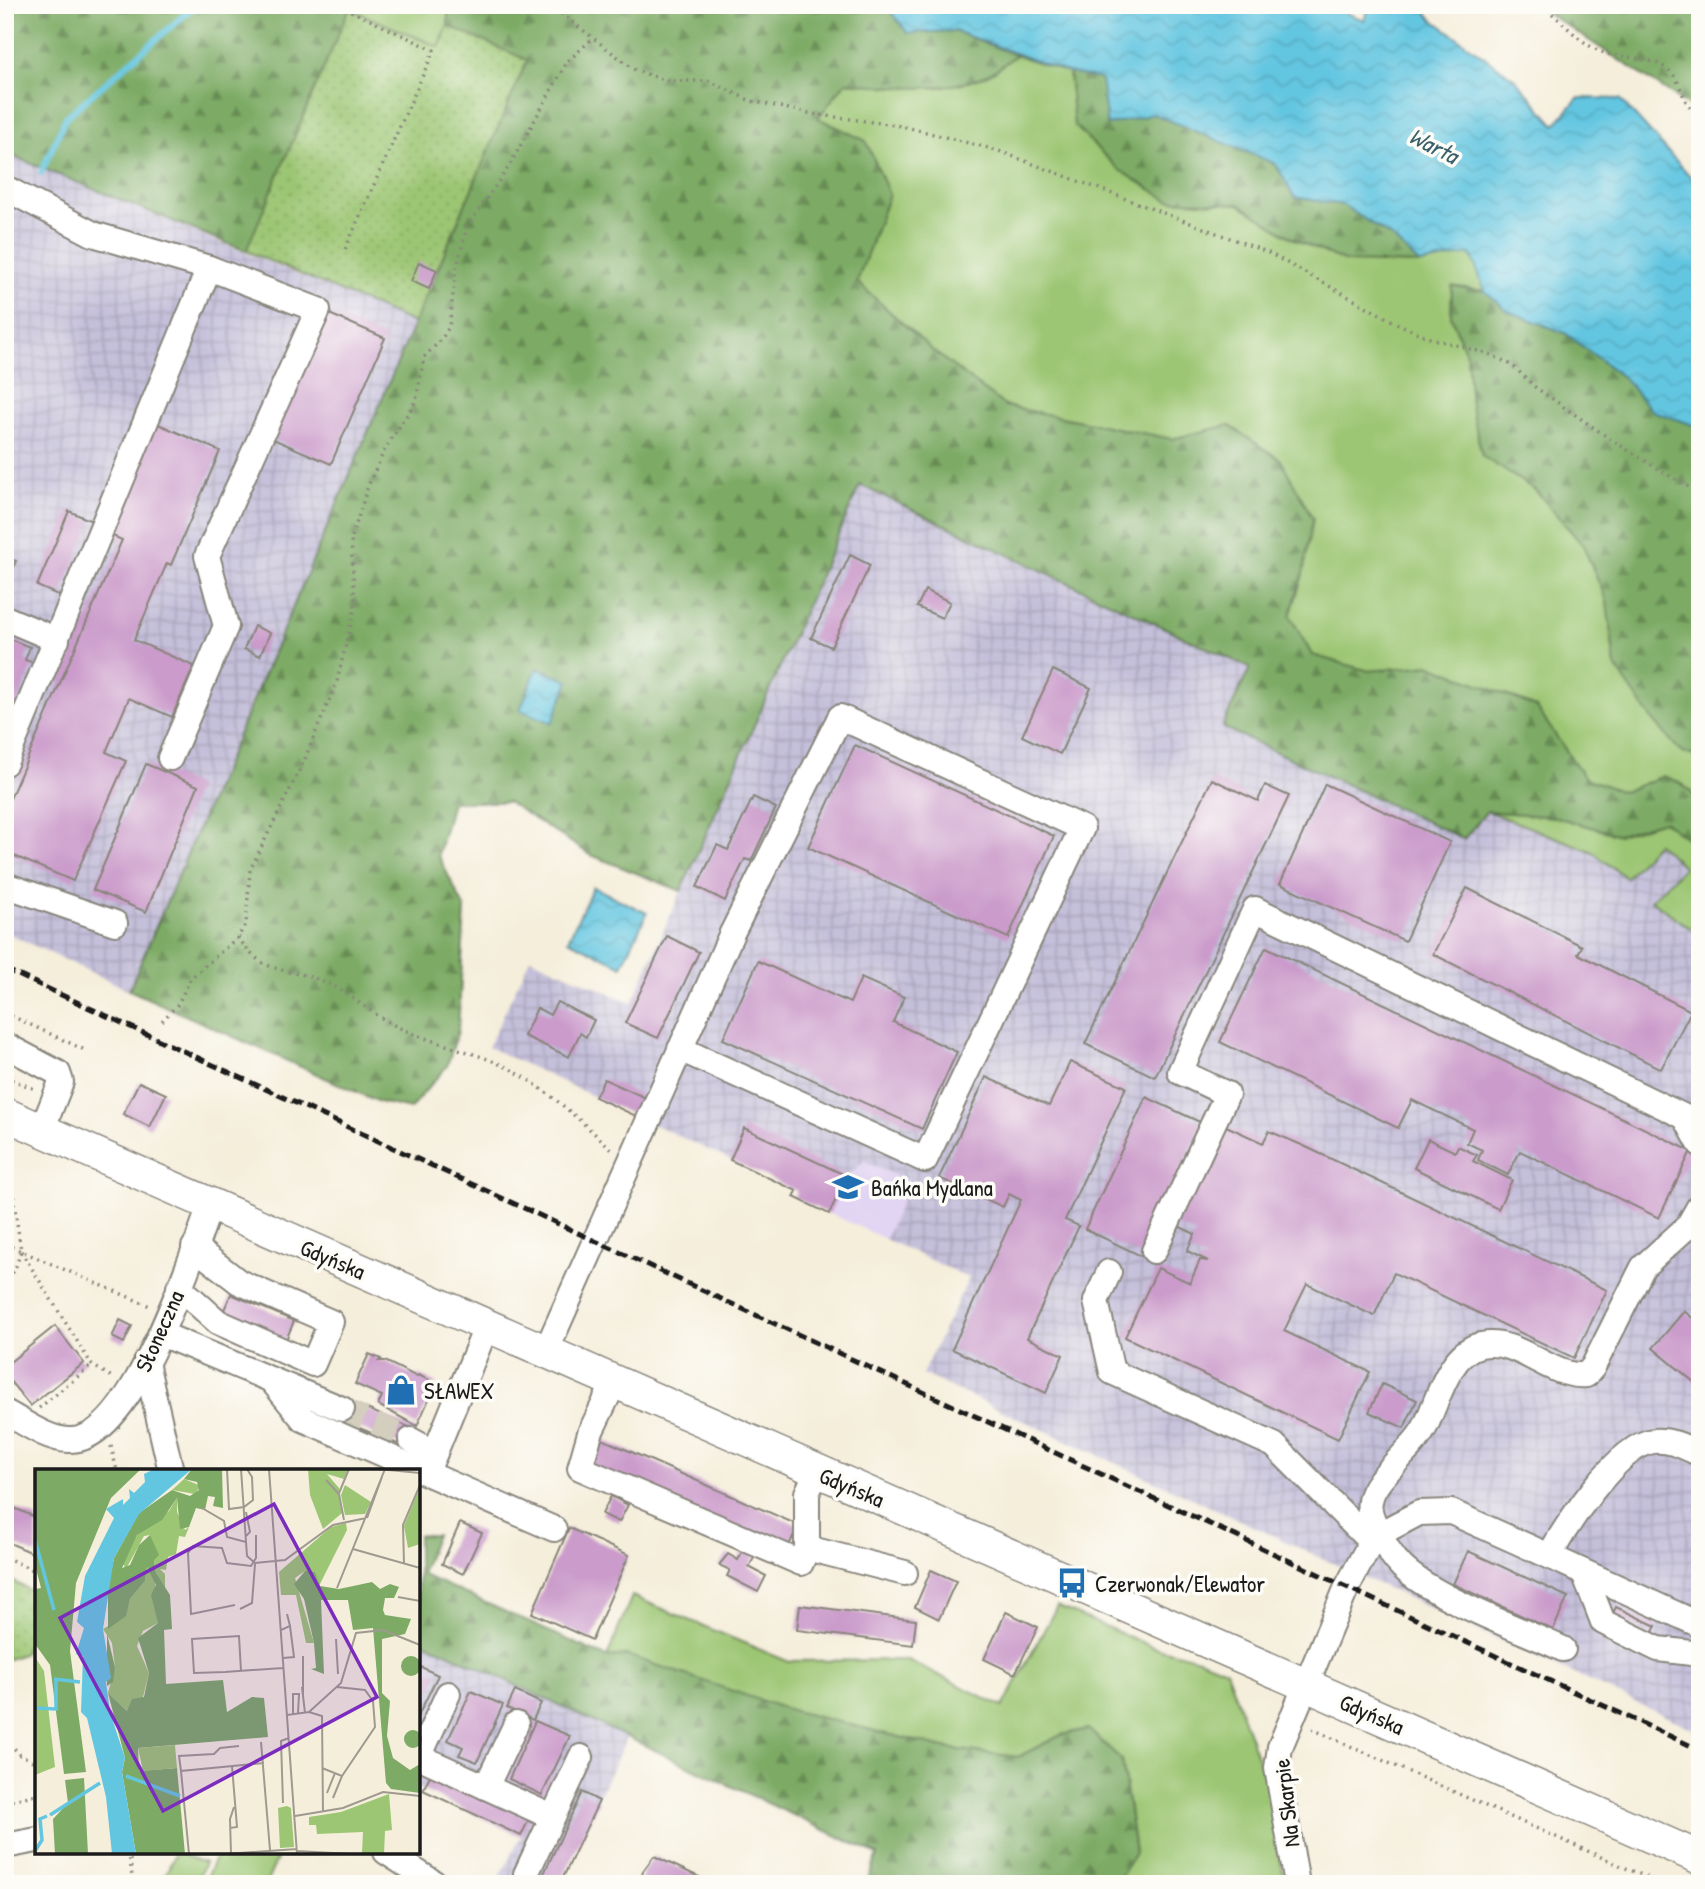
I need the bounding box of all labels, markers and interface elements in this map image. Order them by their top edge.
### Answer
water label: Warta [1404,119,1466,172]
school or university icon: Bańka Mydlana [831,1170,865,1204]
place label: Bańka Mydlana [871,1172,993,1203]
street label: Gdyńska [296,1232,370,1286]
street label: Słoneczna [127,1285,191,1377]
shop icon: SŁAWEX [384,1373,418,1407]
place label: SŁAWEX [424,1375,494,1406]
street label: Gdyńska [815,1460,889,1514]
inset map [35,1469,420,1854]
bus stop icon: Czerwonak/Elewator [1055,1566,1089,1600]
place label: Czerwonak/Elewator [1095,1568,1265,1599]
street label: Gdyńska [1335,1686,1409,1742]
street label: Na Skarpie [1265,1757,1307,1849]

